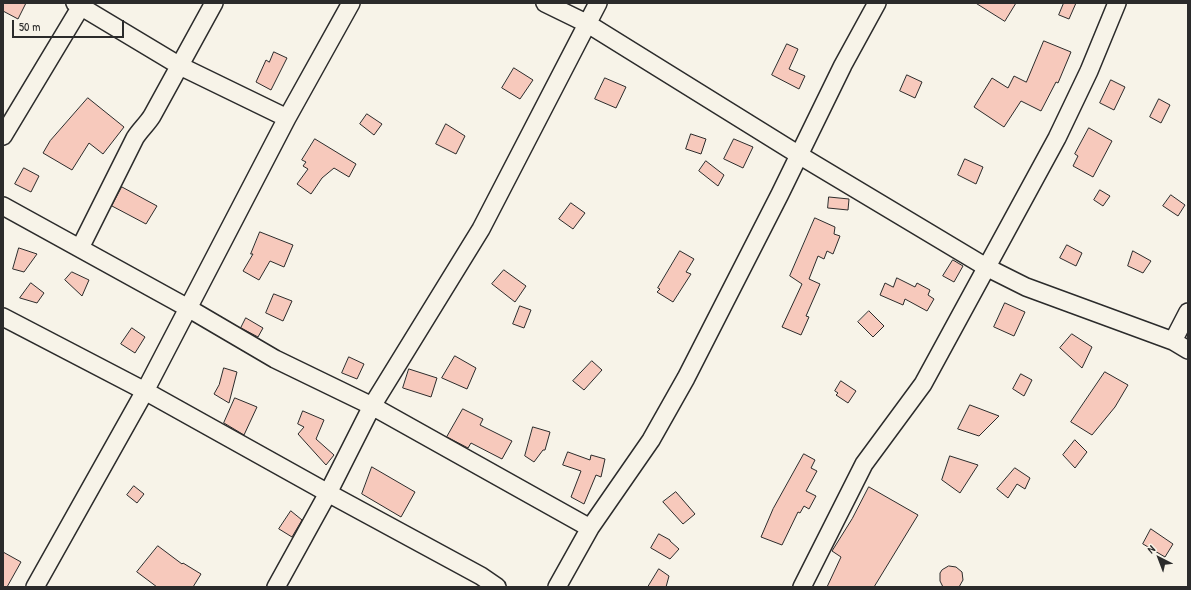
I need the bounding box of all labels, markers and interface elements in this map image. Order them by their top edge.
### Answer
scale bar [14,12,126,38]
text: 50 m [19,18,40,35]
north arrow [1139,538,1179,578]
text: N [1144,542,1158,556]

